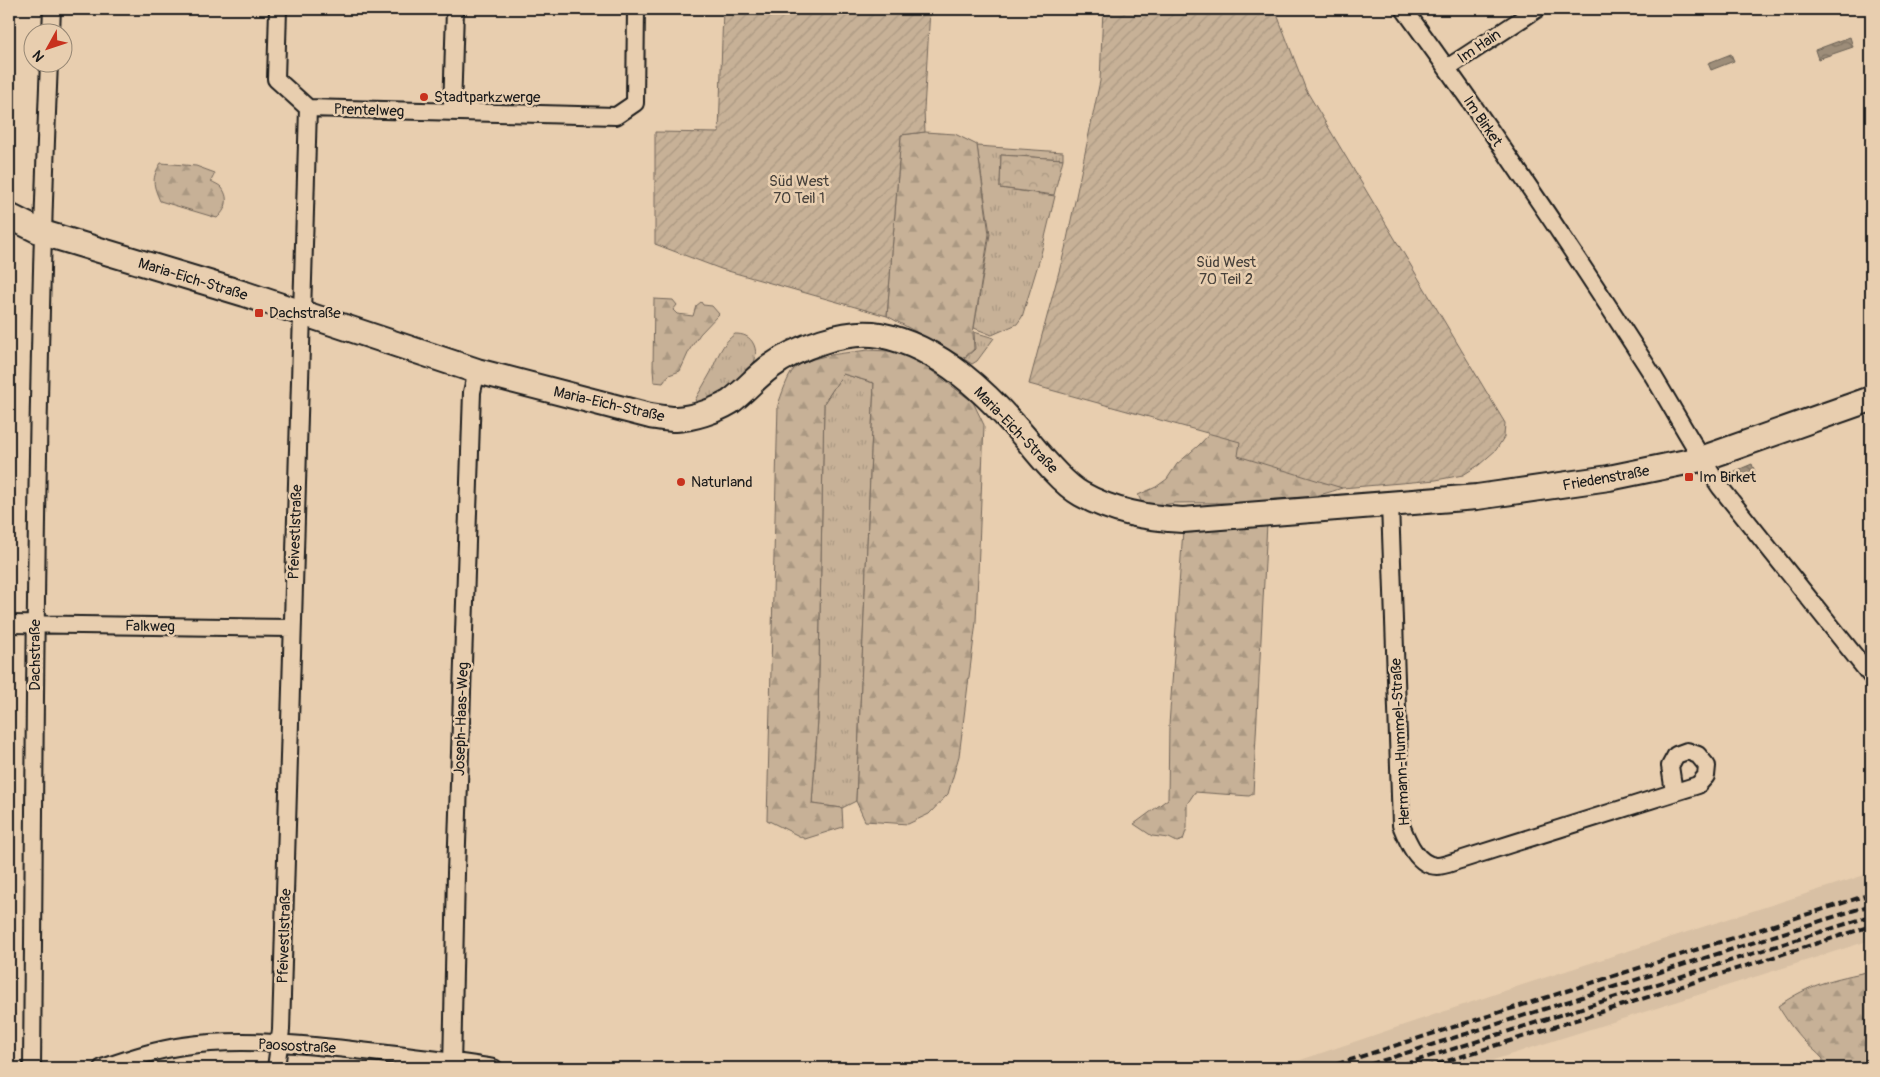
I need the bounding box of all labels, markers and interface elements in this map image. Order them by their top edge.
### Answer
north arrow [22,22,72,72]
street label: Im Hain [1454,25,1505,68]
text: N [29,47,48,65]
place label: Stadtparkzwerge [434,88,541,107]
marker: Stadtparkzwerge [418,91,430,103]
street label: Im Birket [1459,92,1507,151]
street label: Prentelweg [333,100,405,121]
park label: Süd West 70 Teil 1 [769,172,830,208]
park label: Süd West 70 Teil 2 [1196,253,1257,289]
street label: Maria-Eich-Straße [136,254,250,305]
place label: Dachstraße [269,304,341,323]
marker: Dachstraße [253,307,265,319]
street label: Maria-Eich-Straße [552,382,667,427]
street label: Maria-Eich-Straße [969,383,1062,478]
street label: Friedenstraße [1561,461,1652,495]
place label: Im Birket [1699,468,1757,487]
marker: Im Birket [1683,471,1695,483]
place label: Naturland [691,473,753,492]
marker: Naturland [675,476,687,488]
street label: Pfeivestlstraße [284,484,307,580]
street label: Falkweg [125,617,175,636]
street label: Dachstraße [26,619,45,691]
street label: Hermann-Hummel-Straße [1387,657,1414,826]
street label: Joseph-Haas-Weg [450,662,473,776]
street label: Pfeivestlstraße [273,888,296,984]
street label: Paosostraße [257,1035,337,1058]

